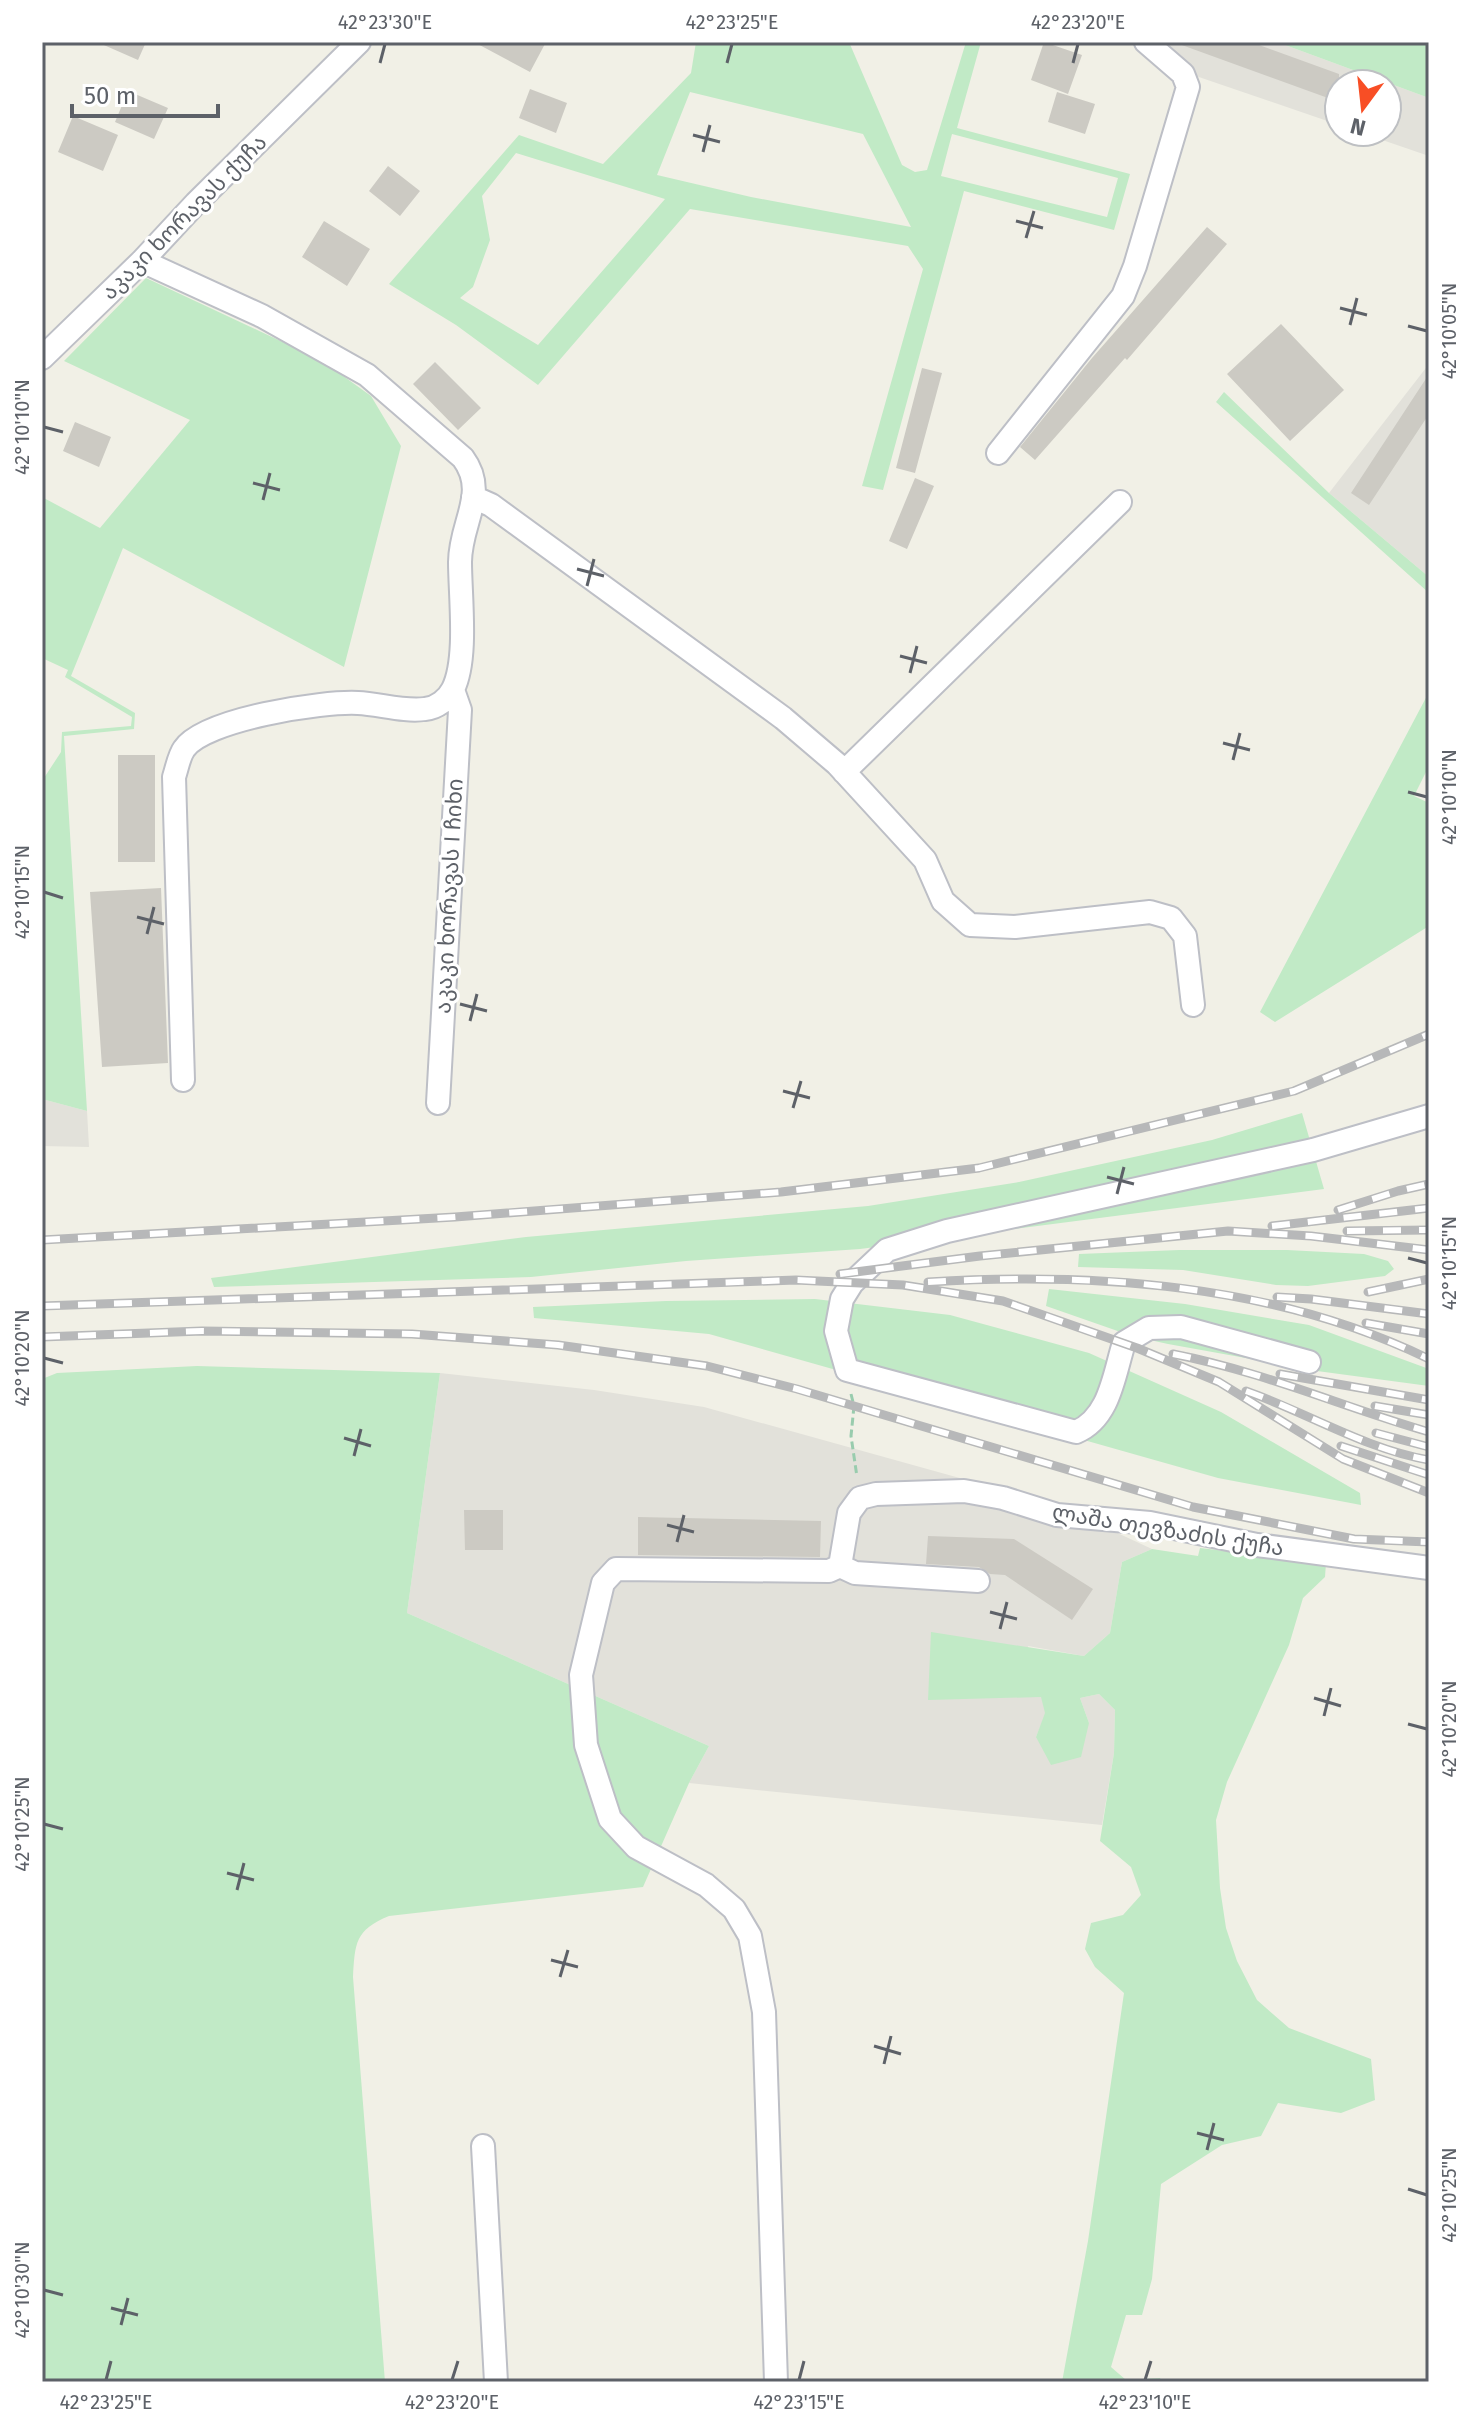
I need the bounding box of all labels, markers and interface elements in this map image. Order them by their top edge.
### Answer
text: 42°23'30"E [338,10,432,34]
text: 42°23'25"E [686,10,778,34]
text: 42°23'20"E [1031,10,1125,34]
scale bar [72,68,218,118]
north arrow [1323,68,1403,148]
text: 50 m [84,82,136,110]
text: N [1347,112,1368,142]
street label: აკაკი ხორავას ქუჩა [96,129,272,305]
text: 42°10'05"N [1437,283,1461,379]
text: 42°10'10"N [10,379,34,475]
text: 42°10'10"N [1437,749,1461,845]
street label: აკაკი ხორავას I ჩიხი [429,778,469,1014]
text: 42°10'15"N [10,845,34,939]
text: 42°10'15"N [1437,1216,1461,1310]
text: 42°10'20"N [10,1309,34,1407]
street label: ლაშა თევზაძის ქუჩა [1050,1498,1286,1562]
text: 42°10'20"N [1437,1680,1461,1778]
text: 42°10'25"N [10,1776,34,1872]
text: 42°10'25"N [1437,2147,1461,2243]
text: 42°10'30"N [10,2241,34,2339]
text: 42°23'25"E [60,2390,152,2414]
text: 42°23'20"E [405,2390,499,2414]
text: 42°23'15"E [753,2390,845,2414]
text: 42°23'10"E [1098,2390,1192,2414]

